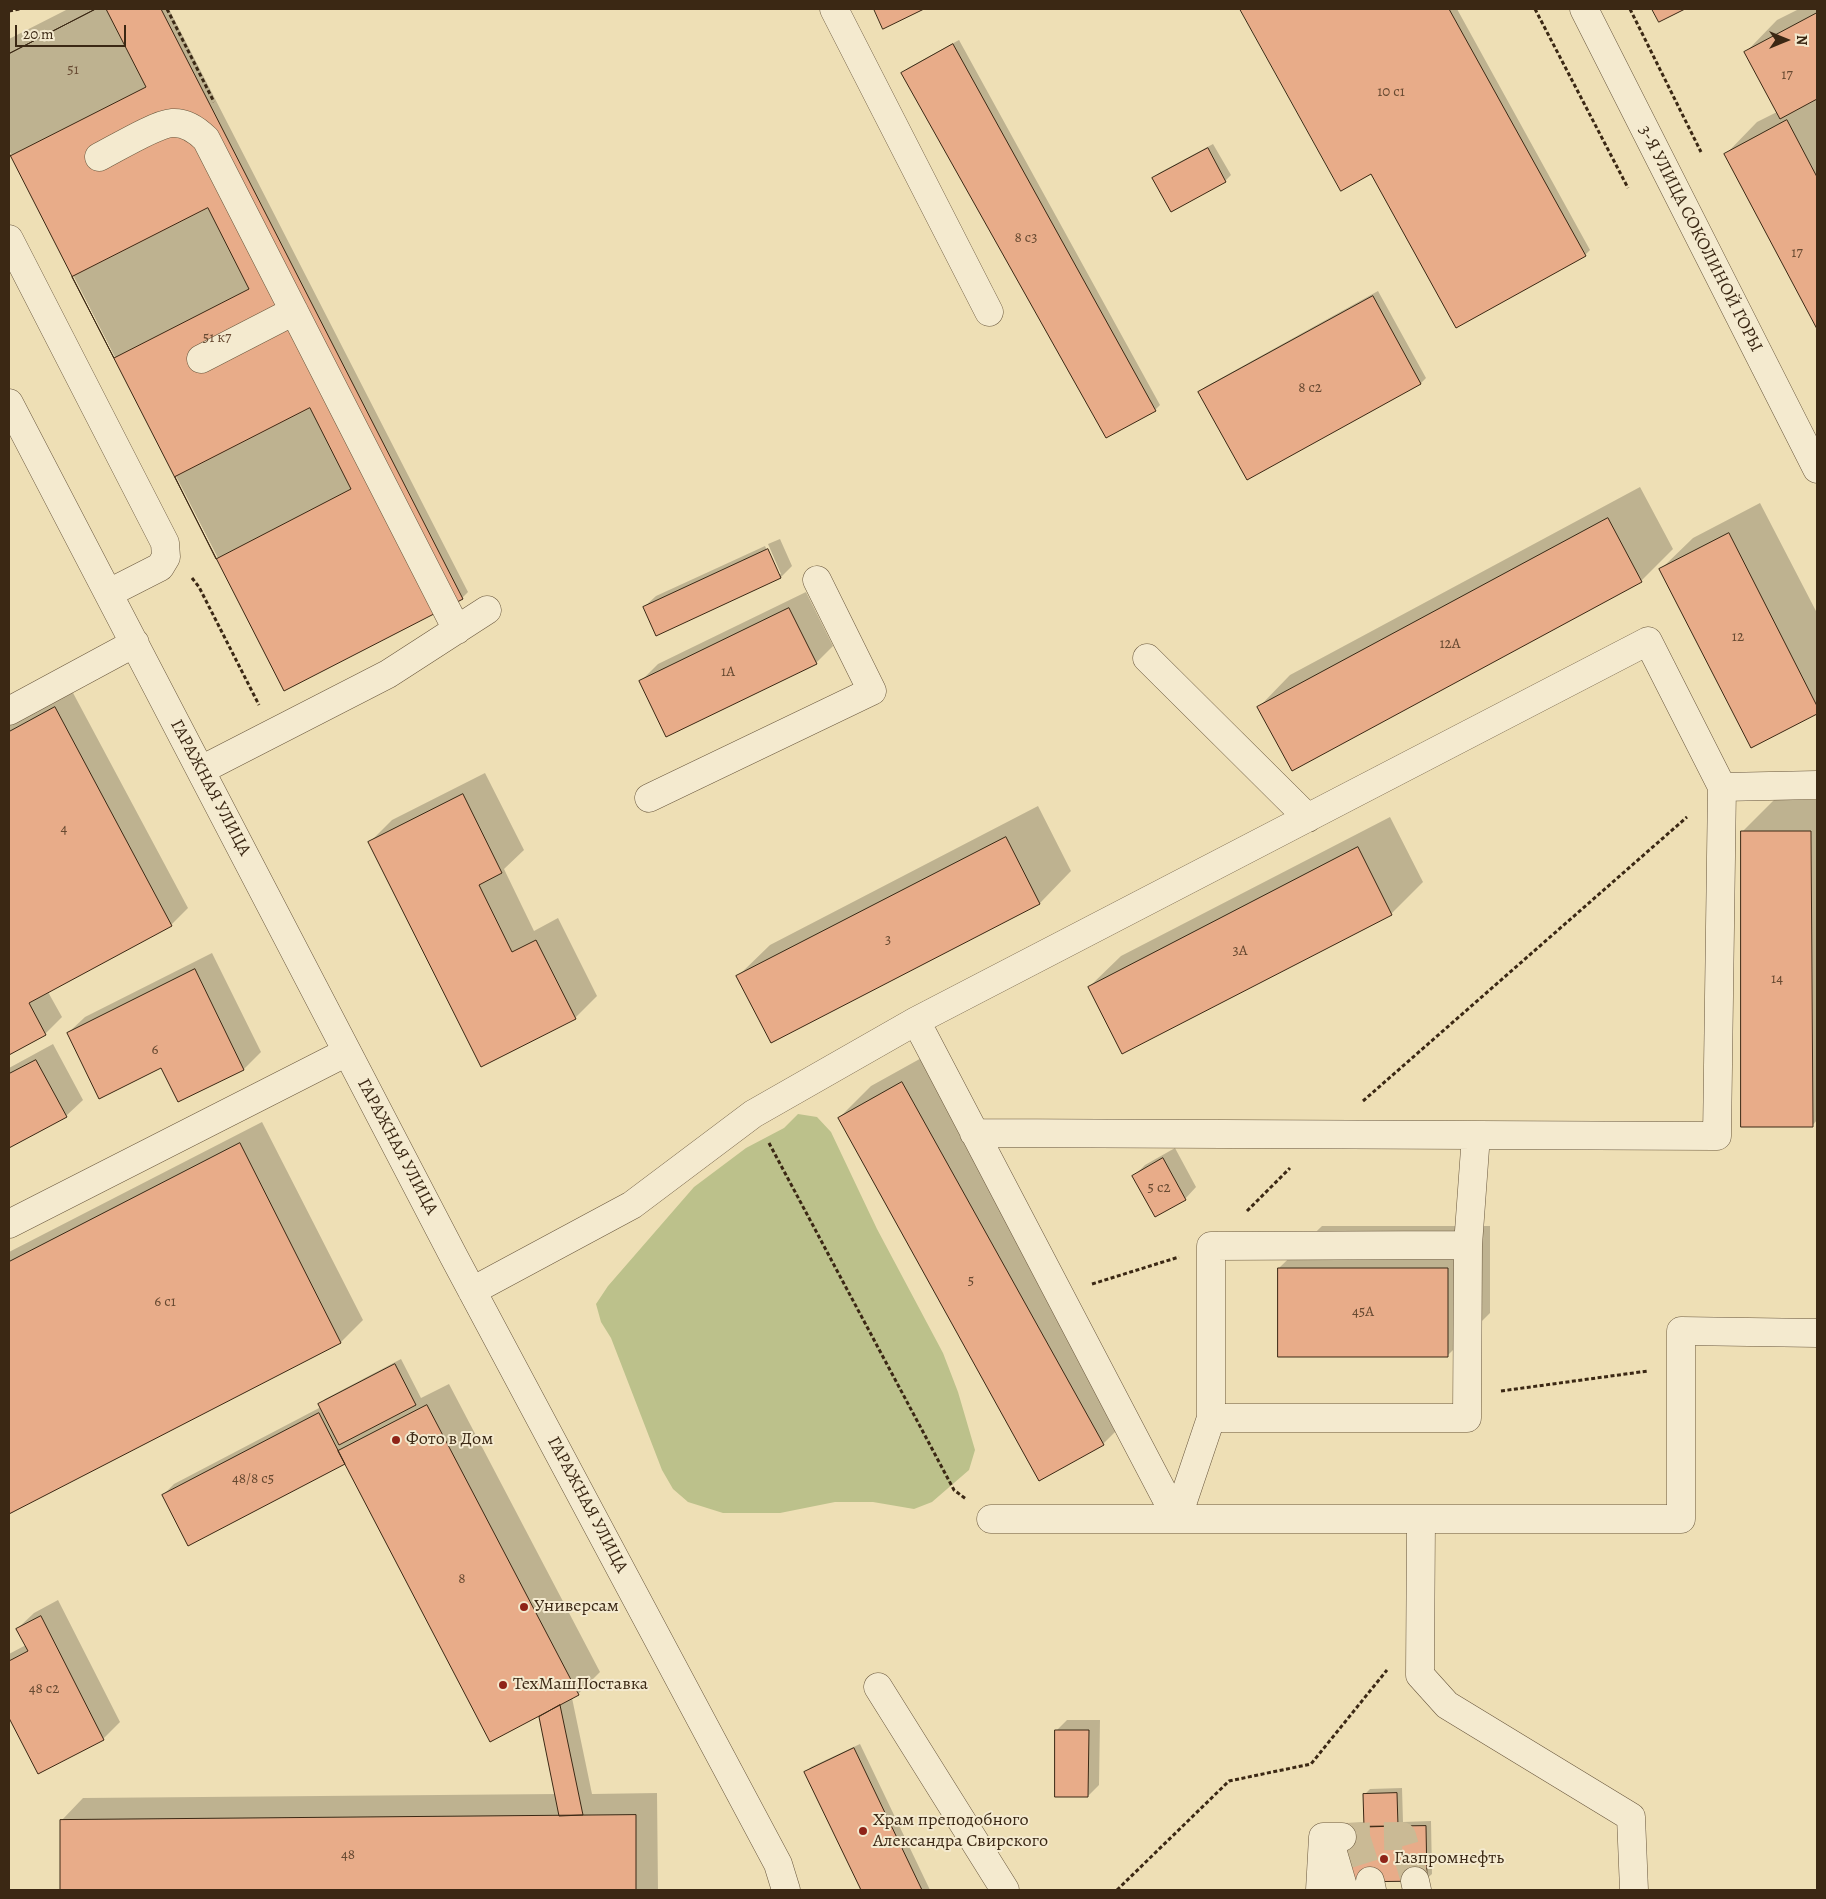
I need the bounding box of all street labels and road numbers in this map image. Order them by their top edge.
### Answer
street label: 3-Я УЛИЦА СОКОЛИНОЙ ГОРЫ [1633,122,1767,356]
street label: ГАРАЖНАЯ УЛИЦА [165,716,255,860]
street label: ГАРАЖНАЯ УЛИЦА [352,1075,442,1219]
street label: ГАРАЖНАЯ УЛИЦА [542,1433,632,1577]

